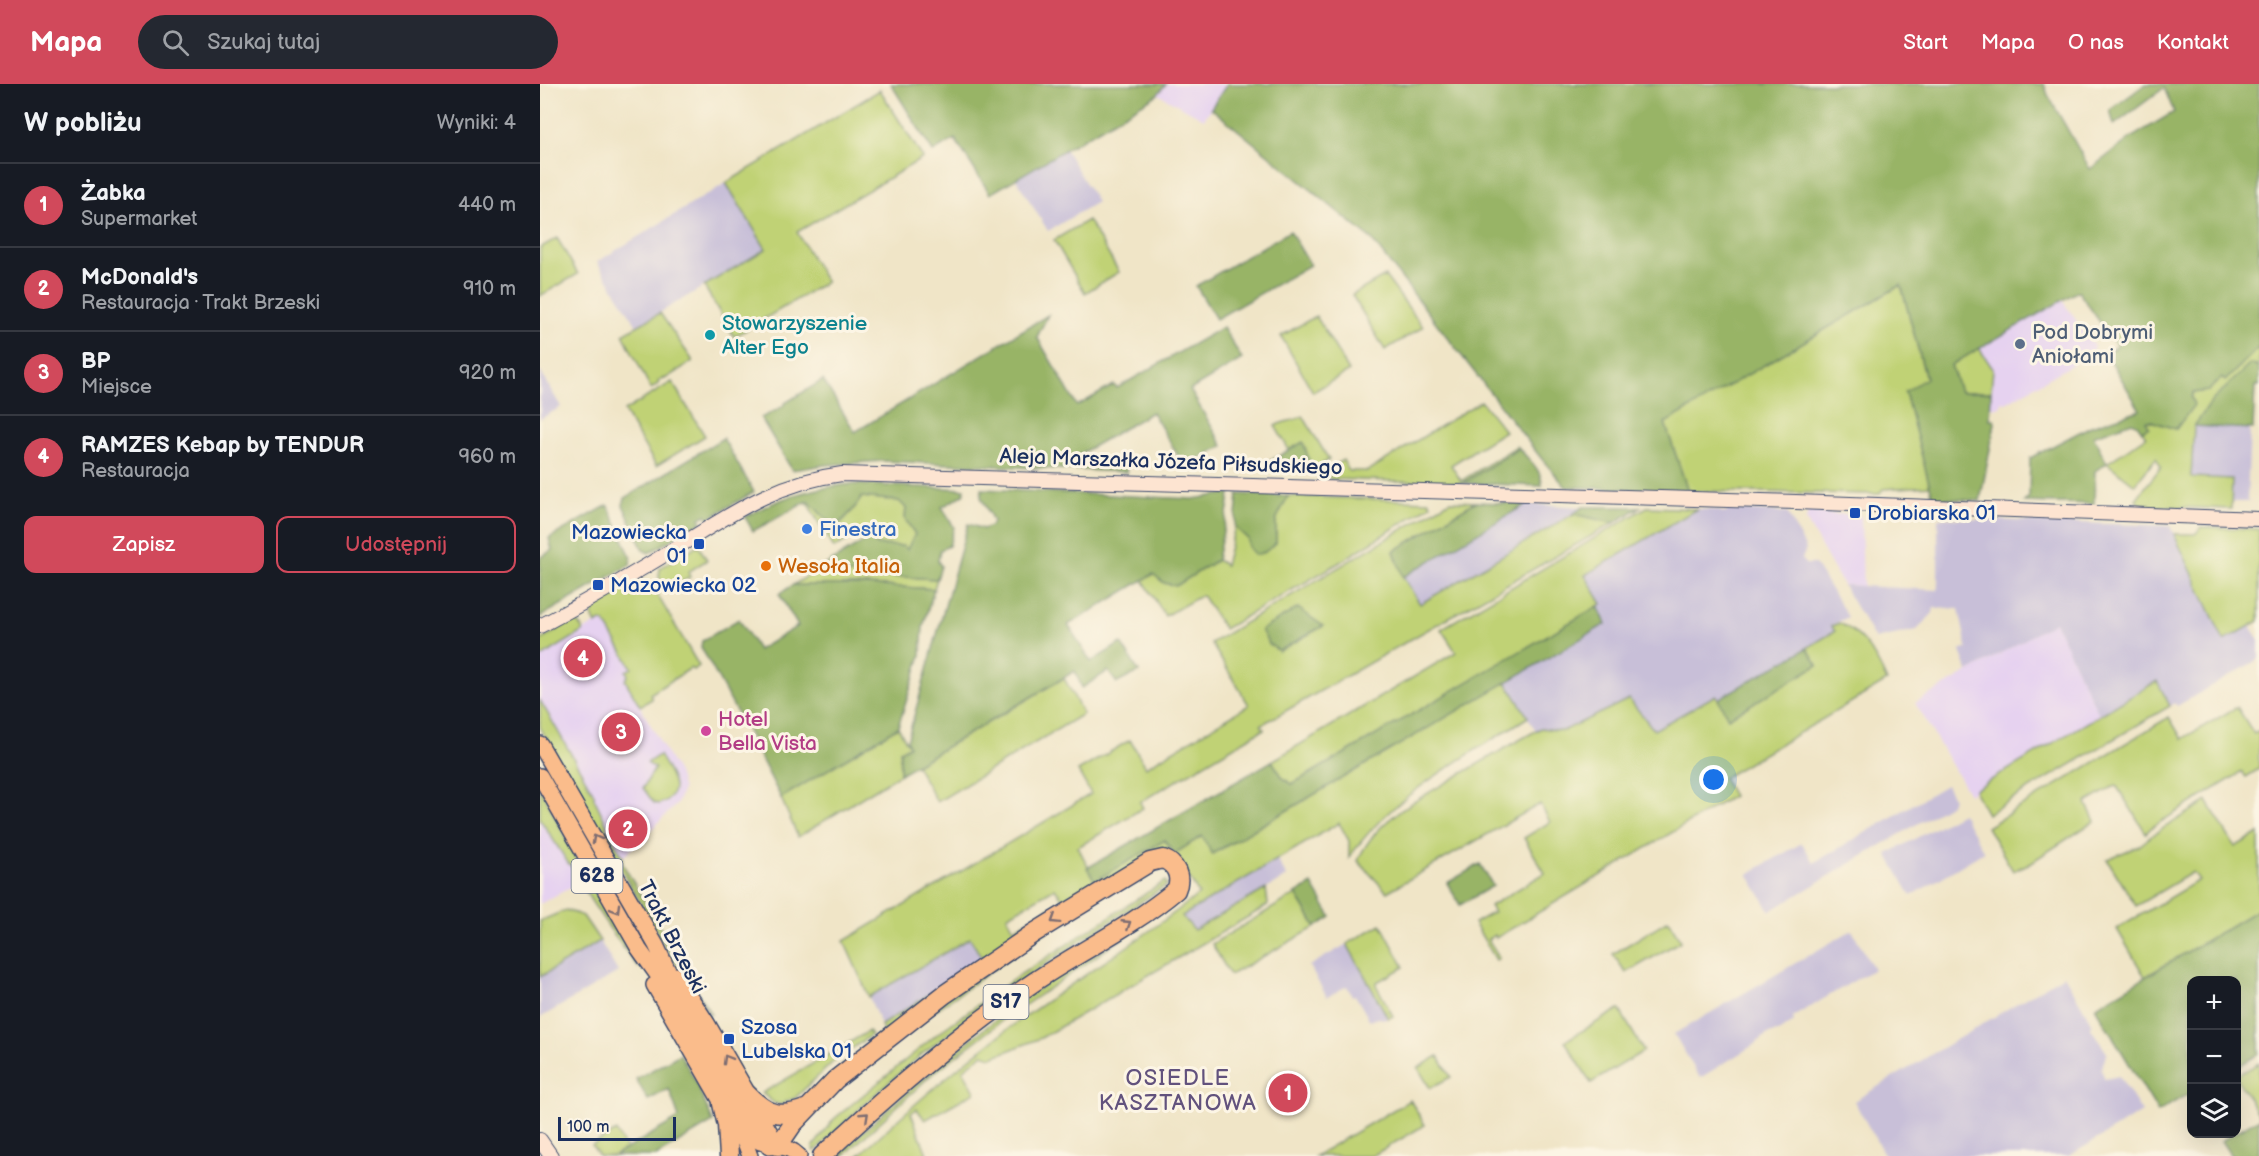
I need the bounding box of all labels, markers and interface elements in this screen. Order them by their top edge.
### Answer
search box [138,15,558,69]
text: Mapa [30,26,102,59]
icon: search [159,26,192,59]
text: Szukaj tutaj [207,29,320,56]
text: Start [1903,30,1948,55]
text: Mapa [1981,30,2035,55]
text: O nas [2068,30,2124,55]
text: Kontakt [2157,30,2229,55]
text: W pobliżu [24,108,142,139]
text: Wyniki: 4 [437,111,516,135]
text: Żabka [81,180,146,207]
text: 1 [39,193,48,217]
text: 440 m [458,193,516,217]
text: Supermarket [81,207,197,231]
text: McDonald's [81,264,198,291]
text: 2 [38,277,49,301]
text: 910 m [463,277,516,301]
text: Restauracja · Trakt Brzeski [81,291,320,315]
place label: Stowarzyszenie Alter Ego [722,311,867,360]
place label: Pod Dobrymi Aniołami [2032,320,2153,369]
marker: Stowarzyszenie Alter Ego [703,328,717,342]
marker: Pod Dobrymi Aniołami [2013,337,2027,351]
text: BP [81,348,110,375]
text: 3 [38,361,49,385]
text: 920 m [459,361,516,385]
text: Miejsce [81,375,152,399]
text: RAMZES Kebap by TENDUR [81,432,364,459]
street label: Aleja Marszałka Józefa Piłsudskiego [999,444,1343,480]
text: 4 [38,445,49,469]
text: 960 m [459,445,516,469]
text: Restauracja [81,459,190,483]
place label: Drobiarska 01 [1867,501,1996,526]
marker: Drobiarska 01 [1848,506,1862,520]
button: Zapisz [24,516,264,573]
button: Udostępnij [276,516,516,573]
place label: Finestra [819,517,897,542]
place label: Mazowiecka 01 [571,520,687,569]
marker: Finestra [800,522,814,536]
marker: Mazowiecka 01 [692,537,706,551]
place label: Wesoła Italia [778,554,900,579]
marker: Wesoła Italia [759,559,773,573]
place label: Mazowiecka 02 [610,573,757,598]
marker: Mazowiecka 02 [591,578,605,592]
pin: 4 [564,636,603,680]
place label: Hotel Bella Vista [718,707,817,756]
pin: 3 [602,710,640,754]
marker: Hotel Bella Vista [699,724,713,738]
your location [1699,765,1728,794]
pin: 2 [608,806,647,852]
one-way arrow [592,835,603,845]
road number: 628 [572,859,622,893]
street label: Trakt Brzeski [633,876,711,998]
one-way arrow [609,903,621,913]
one-way arrow [1051,913,1061,925]
one-way arrow [1121,919,1131,931]
map controls [2187,976,2241,1138]
button: + [2187,976,2241,1030]
road number: S17 [984,985,1028,1019]
place label: Szosa Lubelska 01 [741,1015,852,1064]
button: − [2187,1030,2241,1084]
marker: Szosa Lubelska 01 [722,1032,736,1046]
one-way arrow [723,1055,735,1065]
district label: OSIEDLE KASZTANOWA [1099,1065,1257,1117]
pin: 1 [1268,1070,1308,1116]
button: layers [2187,1084,2241,1138]
one-way arrow [858,1112,869,1123]
scale bar [558,1114,676,1142]
text: 100 m [567,1118,610,1137]

